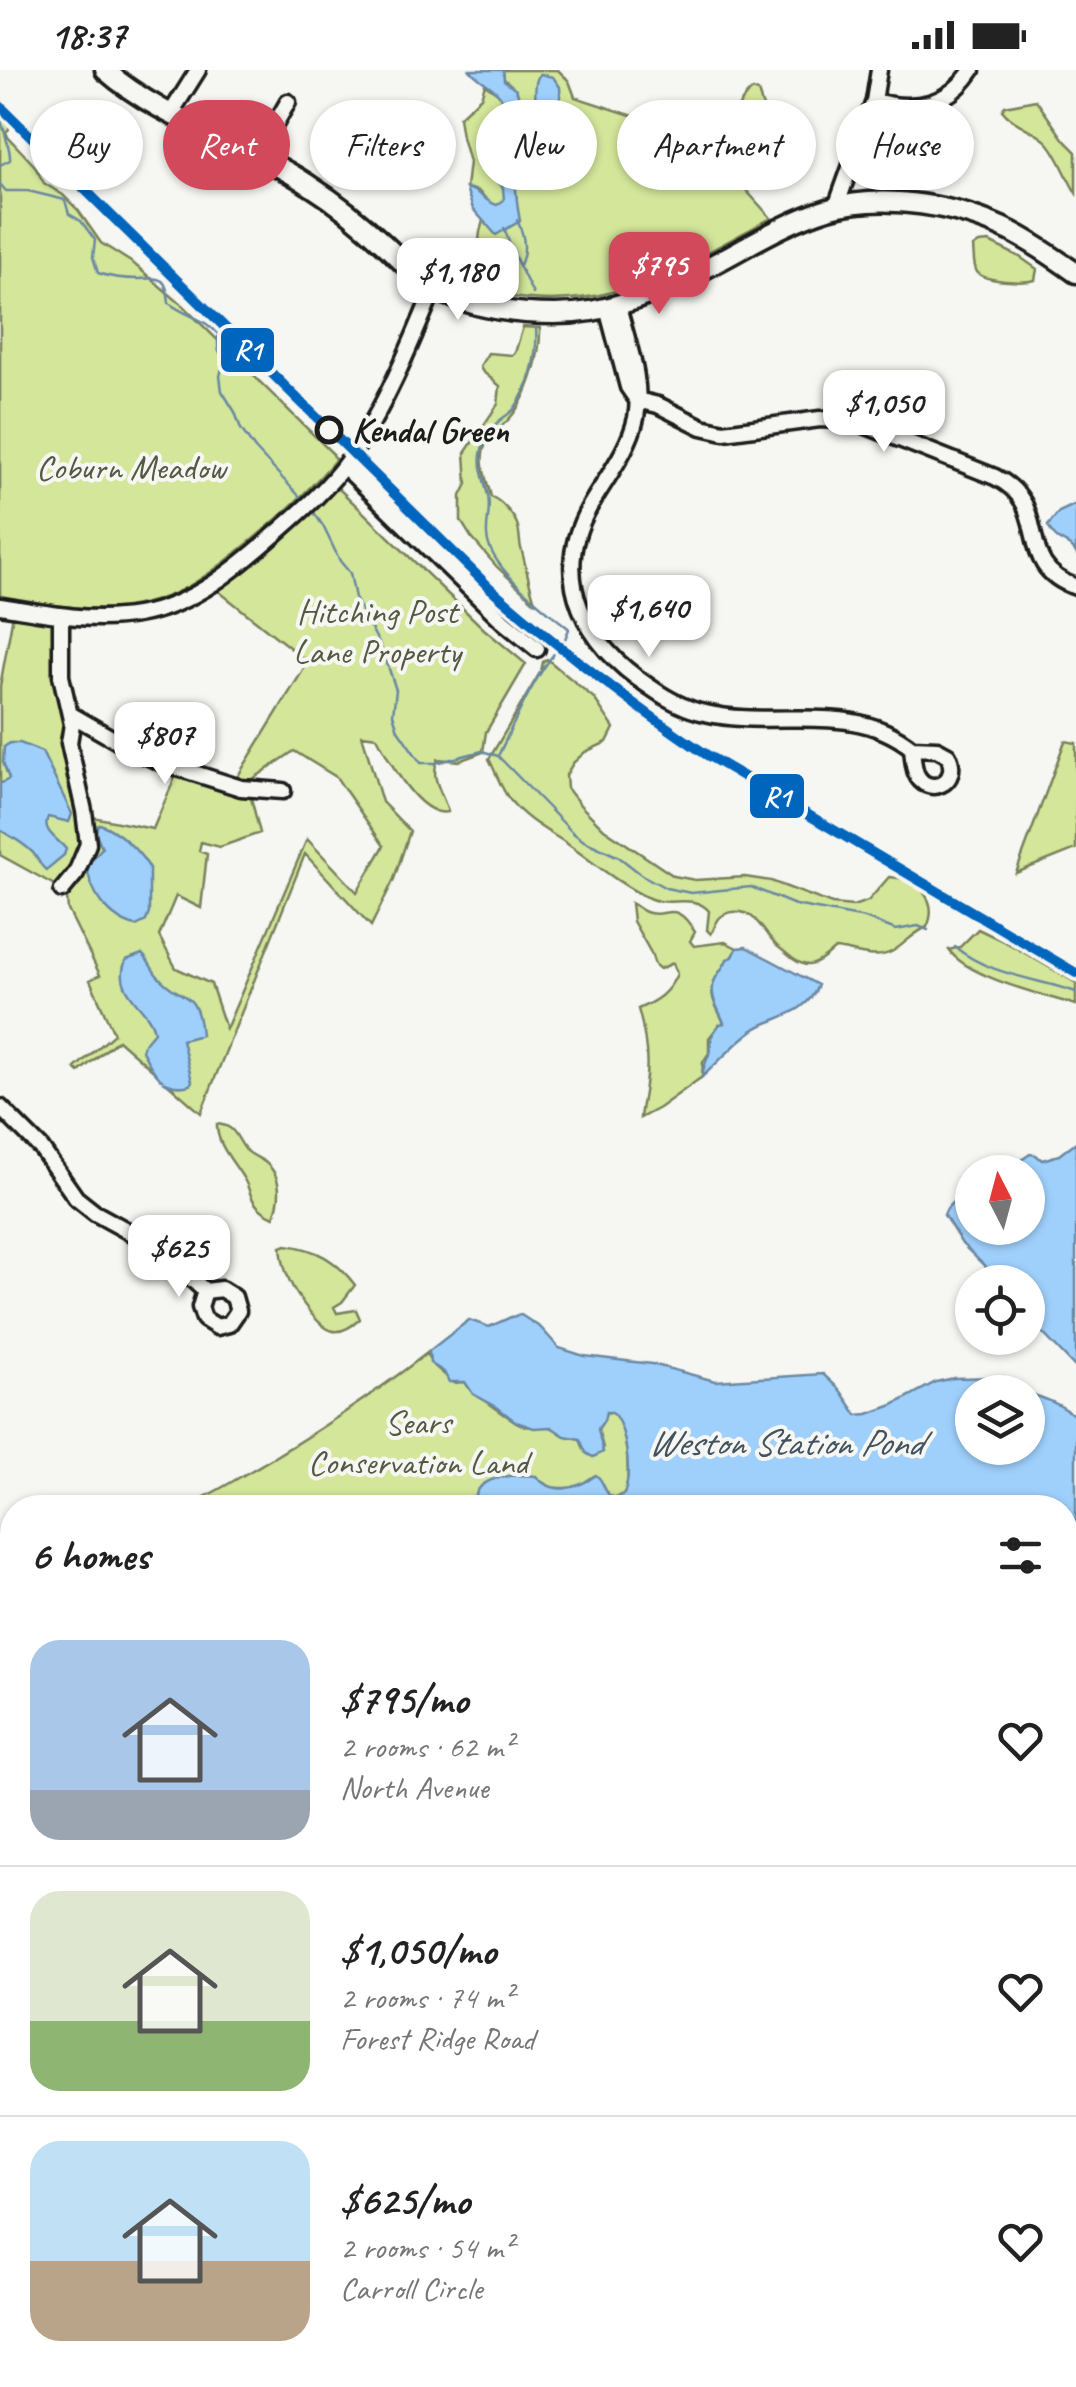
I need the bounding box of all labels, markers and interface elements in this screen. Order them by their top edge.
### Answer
text: 18:37 [50,12,126,59]
chip: Buy [30,100,143,190]
chip: Rent [163,100,290,190]
chip: Filters [310,100,456,190]
chip: New [476,100,597,190]
chip: Apartment [617,100,816,190]
chip: House [836,100,974,190]
pin: $795 [600,232,718,317]
pin: $1,180 [377,238,539,323]
text: $795 [631,244,687,285]
text: $1,180 [419,250,497,291]
line badge: R1 [219,326,276,374]
text: R1 [234,332,265,367]
pin: $1,050 [803,370,965,455]
text: $1,050 [845,382,923,423]
place label: Kendal Green [352,408,510,453]
marker: Kendal Green [316,417,342,443]
park label: Coburn Meadow [36,445,229,490]
pin: $1,640 [568,575,730,660]
text: $1,640 [609,587,689,628]
park label: Hitching Post Lane Property [293,589,464,674]
pin: $807 [106,702,224,787]
text: $807 [136,714,194,755]
line badge: R1 [748,772,806,820]
text: R1 [763,779,794,814]
north arrow [955,1155,1045,1245]
map controls [955,1155,1045,1465]
pin: $625 [120,1215,238,1300]
text: $625 [150,1227,208,1268]
button: locate [955,1265,1045,1355]
button: layers [955,1375,1045,1465]
park label: Sears Conservation Land [308,1400,533,1485]
water label: Weston Station Pond [648,1419,933,1466]
icon: filters [993,1528,1048,1583]
text: 6 homes [30,1529,149,1582]
text: $795/mo [340,1673,468,1726]
icon: home [110,1680,230,1800]
icon: heart [993,1713,1048,1768]
text: 2 rooms · 62 m² [340,1726,513,1767]
text: North Avenue [340,1767,488,1808]
text: $1,050/mo [340,1924,496,1977]
icon: home [110,1931,230,2051]
icon: heart [993,1964,1048,2019]
text: 2 rooms · 74 m² [340,1977,513,2018]
text: Forest Ridge Road [340,2018,535,2059]
text: $625/mo [340,2174,470,2227]
icon: home [110,2181,230,2301]
icon: heart [993,2214,1048,2269]
text: 2 rooms · 54 m² [340,2227,513,2268]
text: Carroll Circle [340,2268,482,2309]

